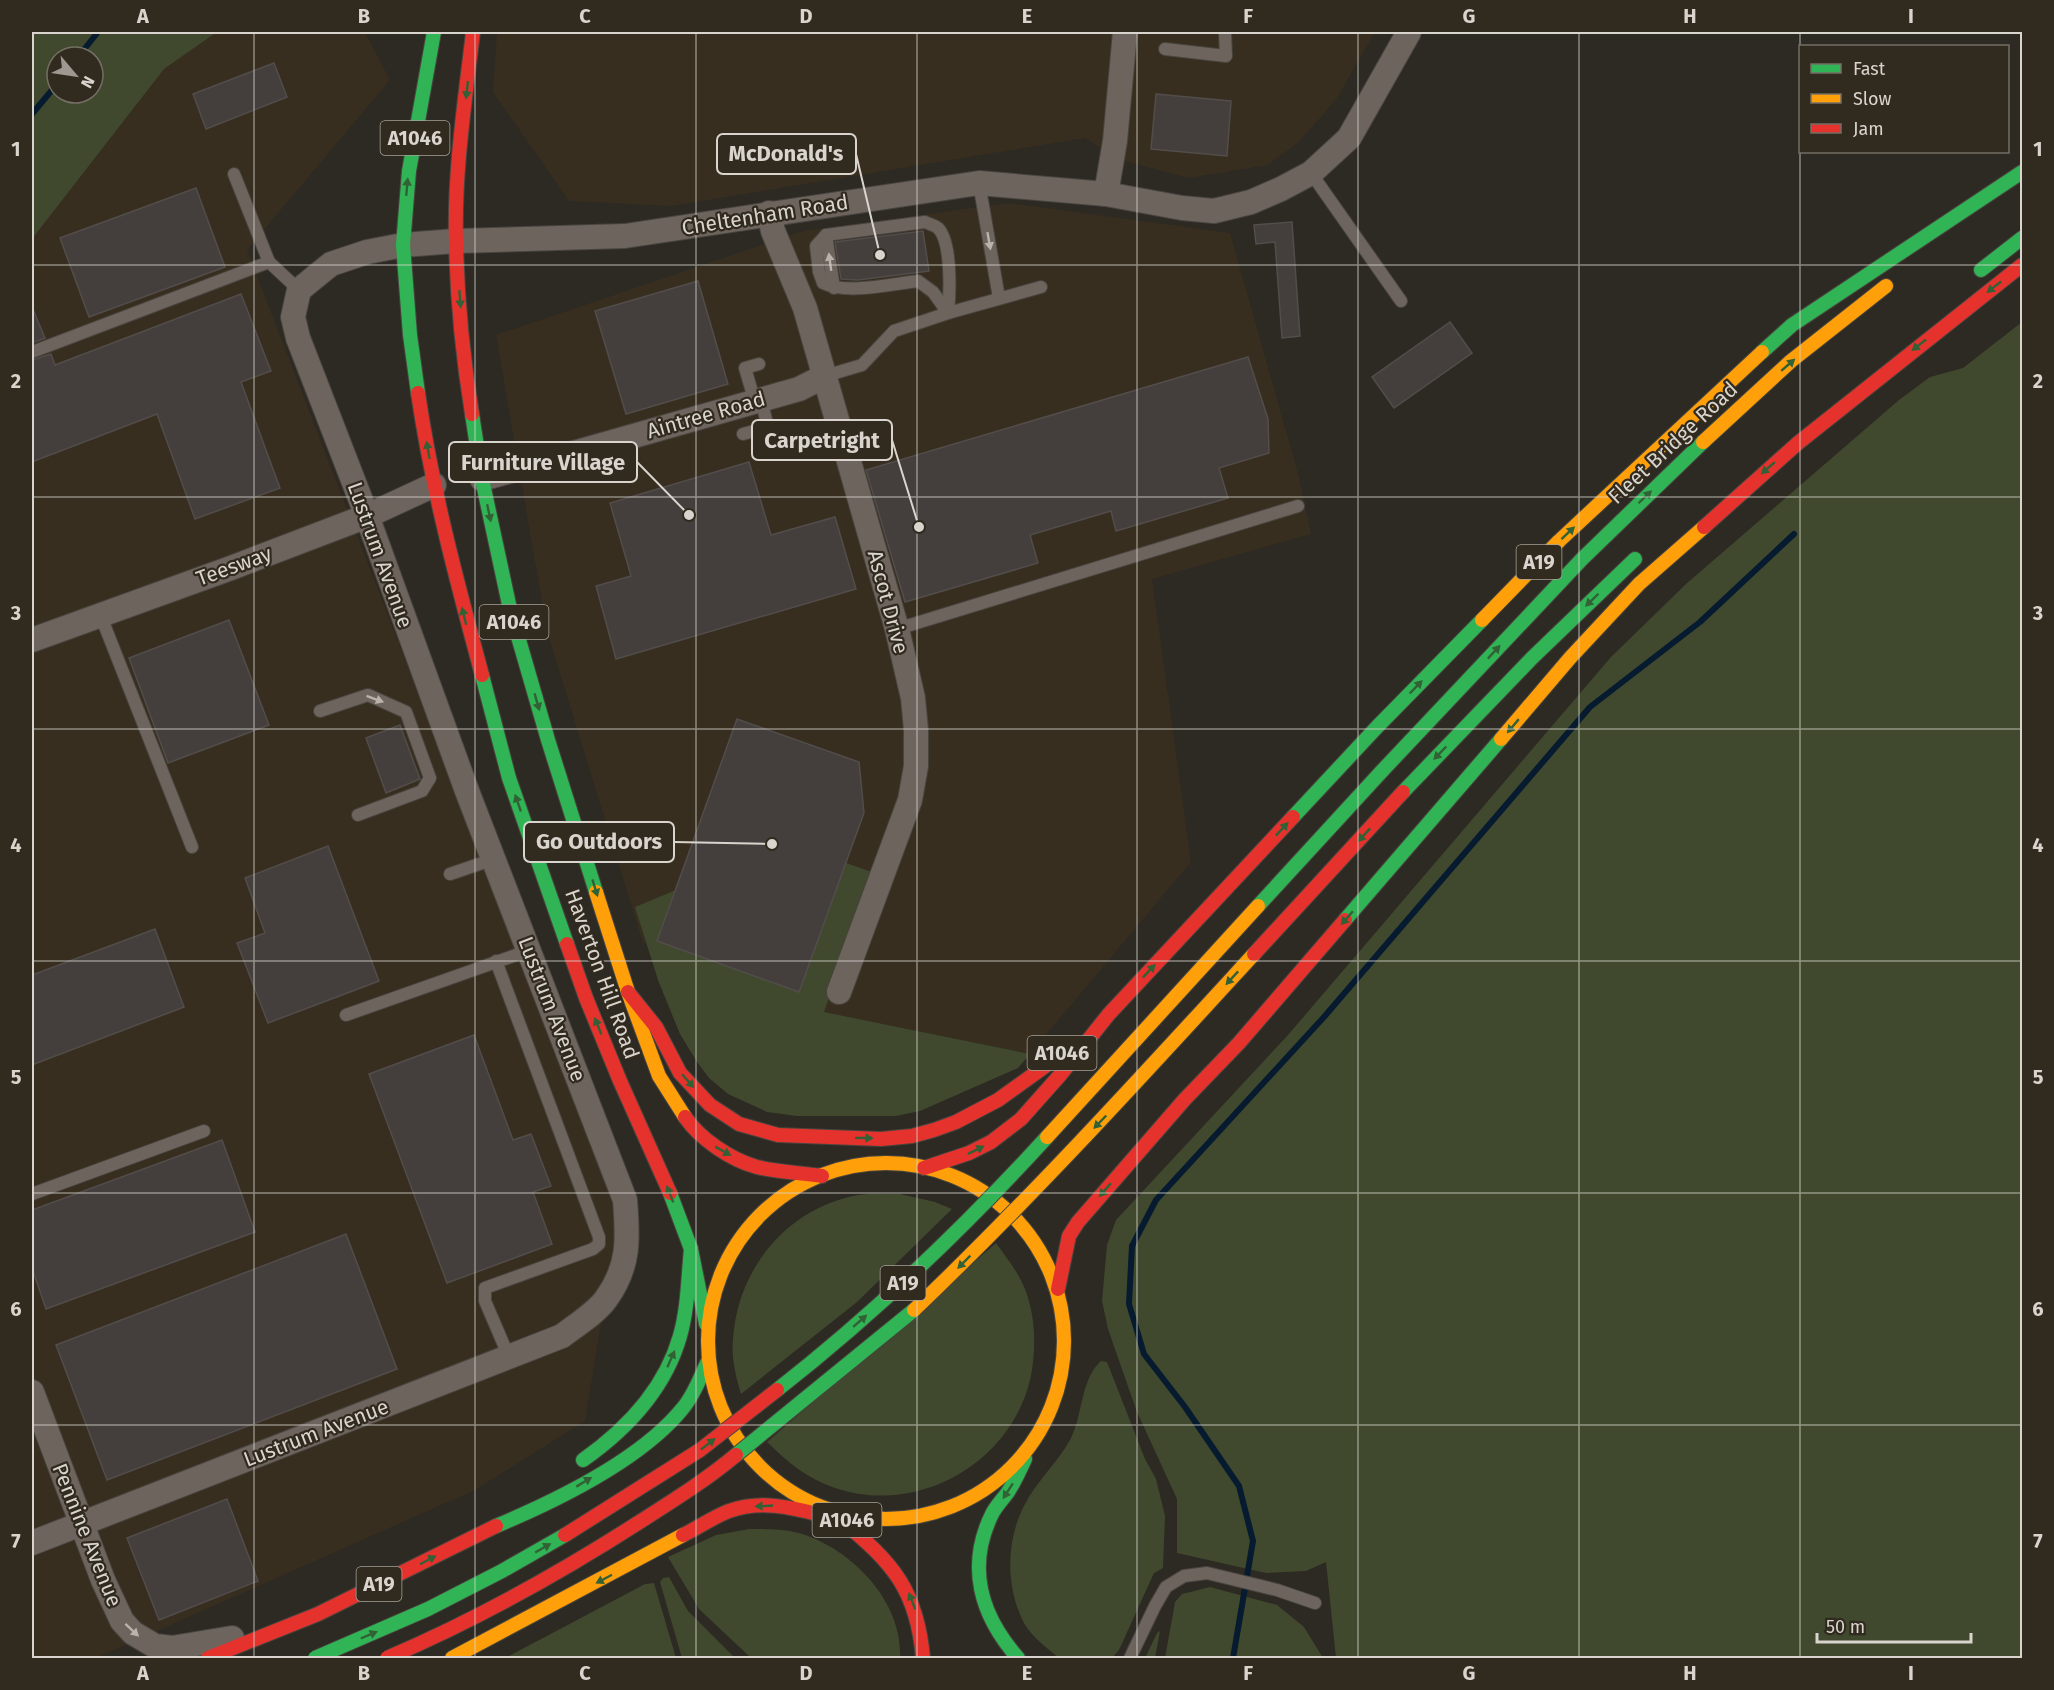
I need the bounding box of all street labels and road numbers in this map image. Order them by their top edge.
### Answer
road number: A1046 [380,121,450,155]
street label: Cheltenham Road [680,189,850,241]
street label: Fleet Bridge Road [1603,376,1743,510]
street label: Aintree Road [644,386,768,444]
street label: Lustrum Avenue [342,479,418,631]
street label: Teesway [193,540,276,592]
road number: A19 [1516,545,1562,579]
street label: Ascot Drive [862,547,914,657]
road number: A1046 [480,605,548,639]
street label: Haverton Hill Road [559,885,645,1063]
street label: Lustrum Avenue [512,933,592,1085]
road number: A1046 [1028,1036,1096,1070]
road number: A19 [880,1266,926,1300]
street label: Lustrum Avenue [240,1393,392,1473]
street label: Pennine Avenue [46,1459,128,1611]
road number: A1046 [812,1503,882,1537]
road number: A19 [356,1567,401,1601]

